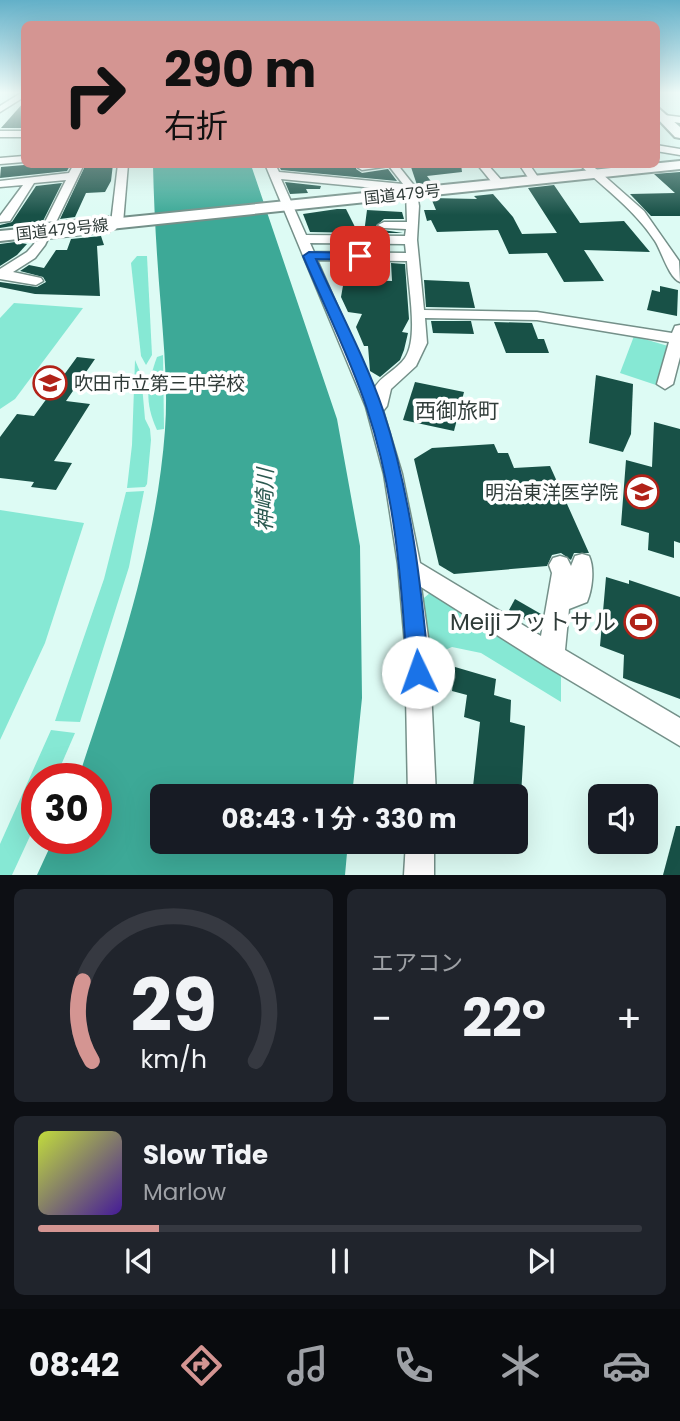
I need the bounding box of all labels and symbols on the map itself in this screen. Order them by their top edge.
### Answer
street label: 国道479号 [363,179,441,210]
street label: 国道479号線 [15,213,109,246]
pin [330,226,390,286]
school or university icon: 吹田市立第三中学校 [31,364,69,402]
place label: 吹田市立第三中学校 [74,370,245,397]
district label: 西御旅町 [415,396,499,425]
water label: 神崎川 [249,466,280,532]
school or university icon: 明治東洋医学院 [623,473,661,511]
place label: 明治東洋医学院 [485,479,618,506]
sports icon: Meijiフットサル [622,603,660,641]
place label: Meijiフットサル [450,606,616,638]
position arrow [381,635,455,709]
speed limit sign: 30 [21,763,112,854]

